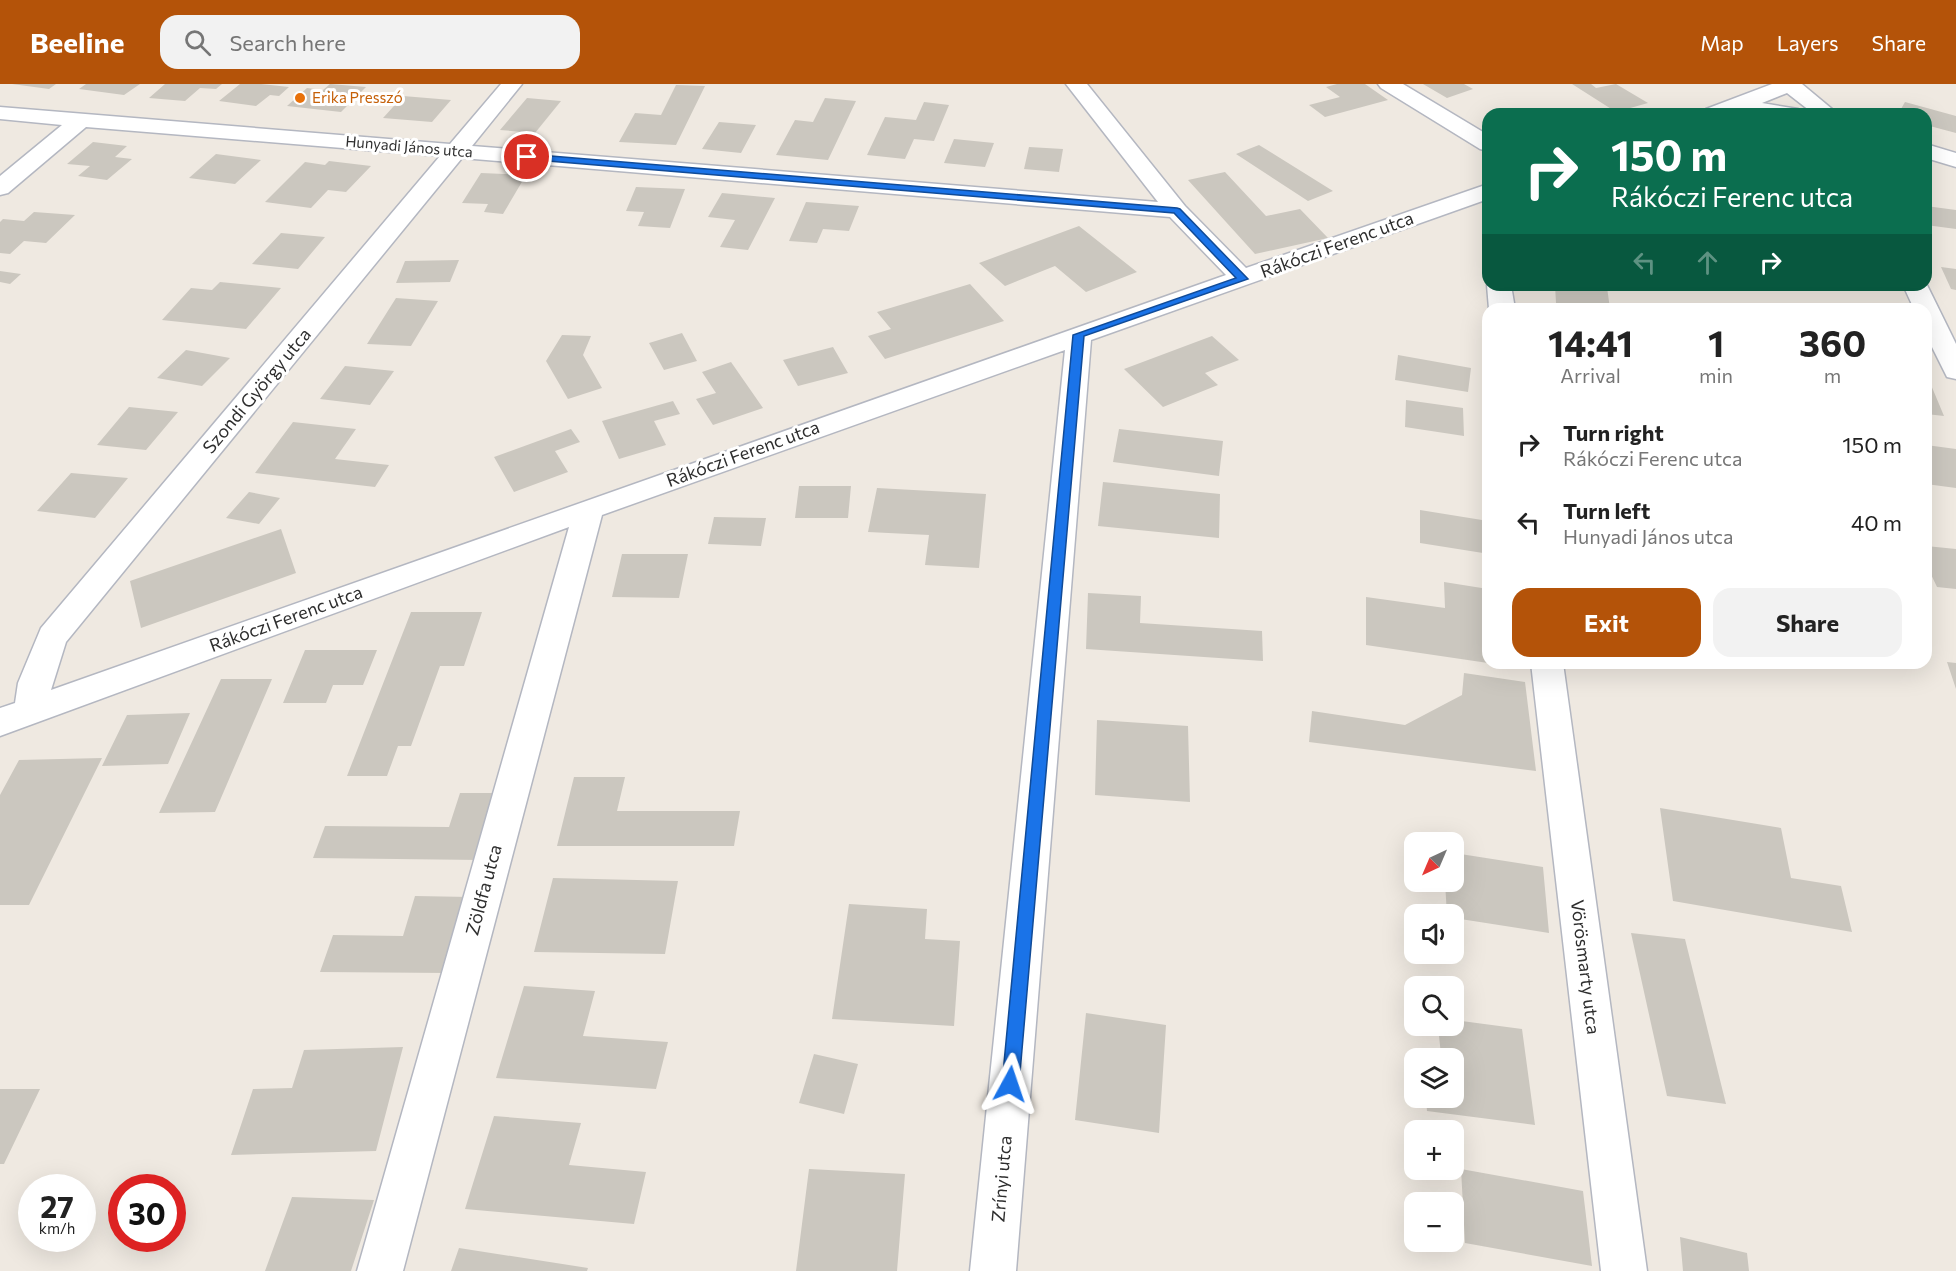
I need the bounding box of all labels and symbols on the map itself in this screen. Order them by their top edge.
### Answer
place label: Erika Presszó [312,88,403,106]
marker: Erika Presszó [293,91,307,105]
street label: Hunyadi János utca [345,131,474,161]
pin [501,131,552,182]
street label: Rákóczi Ferenc utca [1257,206,1416,282]
street label: Szondi György utca [197,323,315,458]
street label: Rákóczi Ferenc utca [663,415,822,491]
street label: Rákóczi Ferenc utca [206,580,365,656]
north arrow [1404,832,1464,892]
street label: Zöldfa utca [460,842,506,938]
street label: Vörösmarty utca [1567,898,1605,1036]
position arrow [978,1052,1042,1116]
street label: Zrínyi utca [986,1135,1016,1223]
speed limit sign: 30 [108,1174,186,1252]

